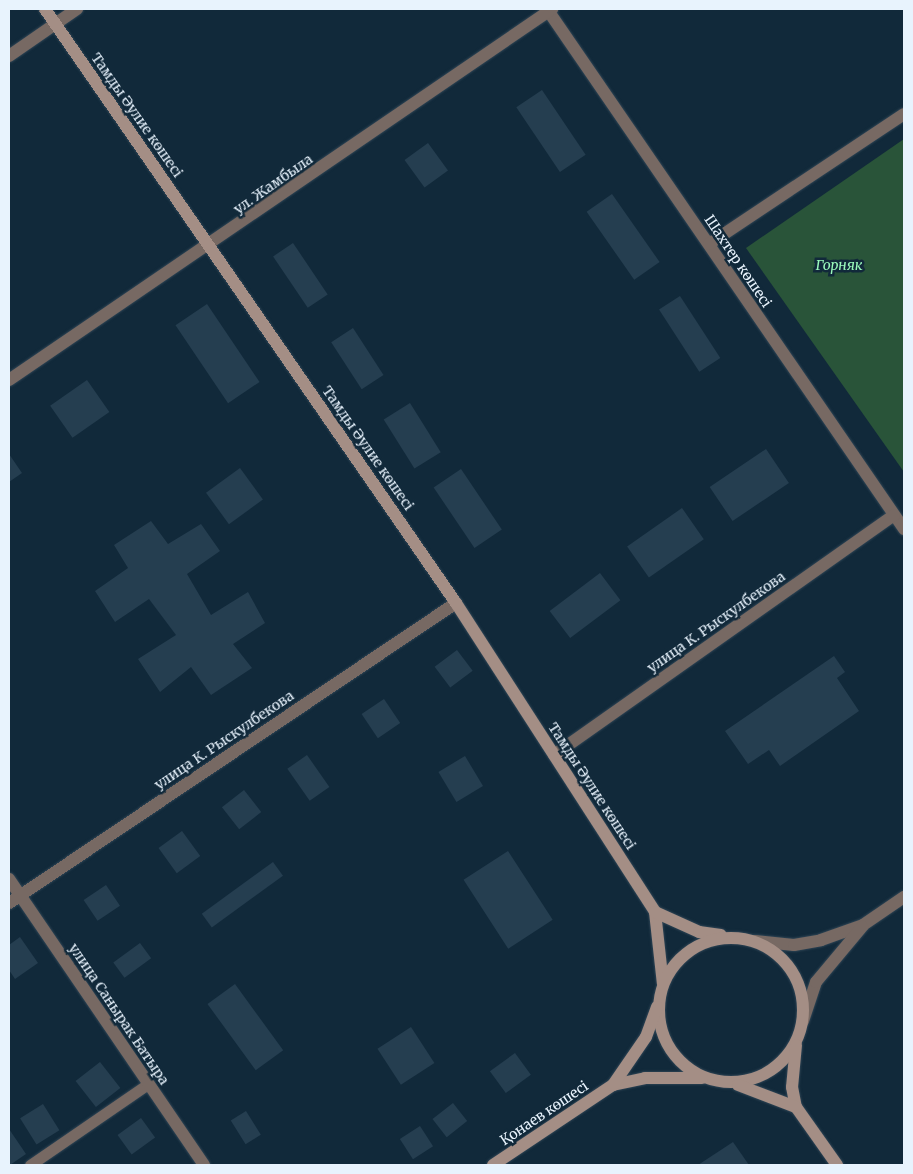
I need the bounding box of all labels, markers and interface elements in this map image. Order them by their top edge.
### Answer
street label: Тамды Әулие көшесі [88,50,186,180]
street label: ул. Жамбыла [230,151,316,217]
street label: Шахтер көшесі [701,212,775,310]
park label: Горняк [815,257,863,273]
street label: Тамды Әулие көшесі [319,383,417,513]
street label: улица К. Рыскулбекова [644,568,788,676]
street label: улица К. Рыскулбекова [151,687,297,793]
street label: Тамды Әулие көшесі [545,719,639,853]
street label: улица Санырак Батыра [65,940,173,1088]
street label: Қонаев көшесі [497,1077,591,1149]

